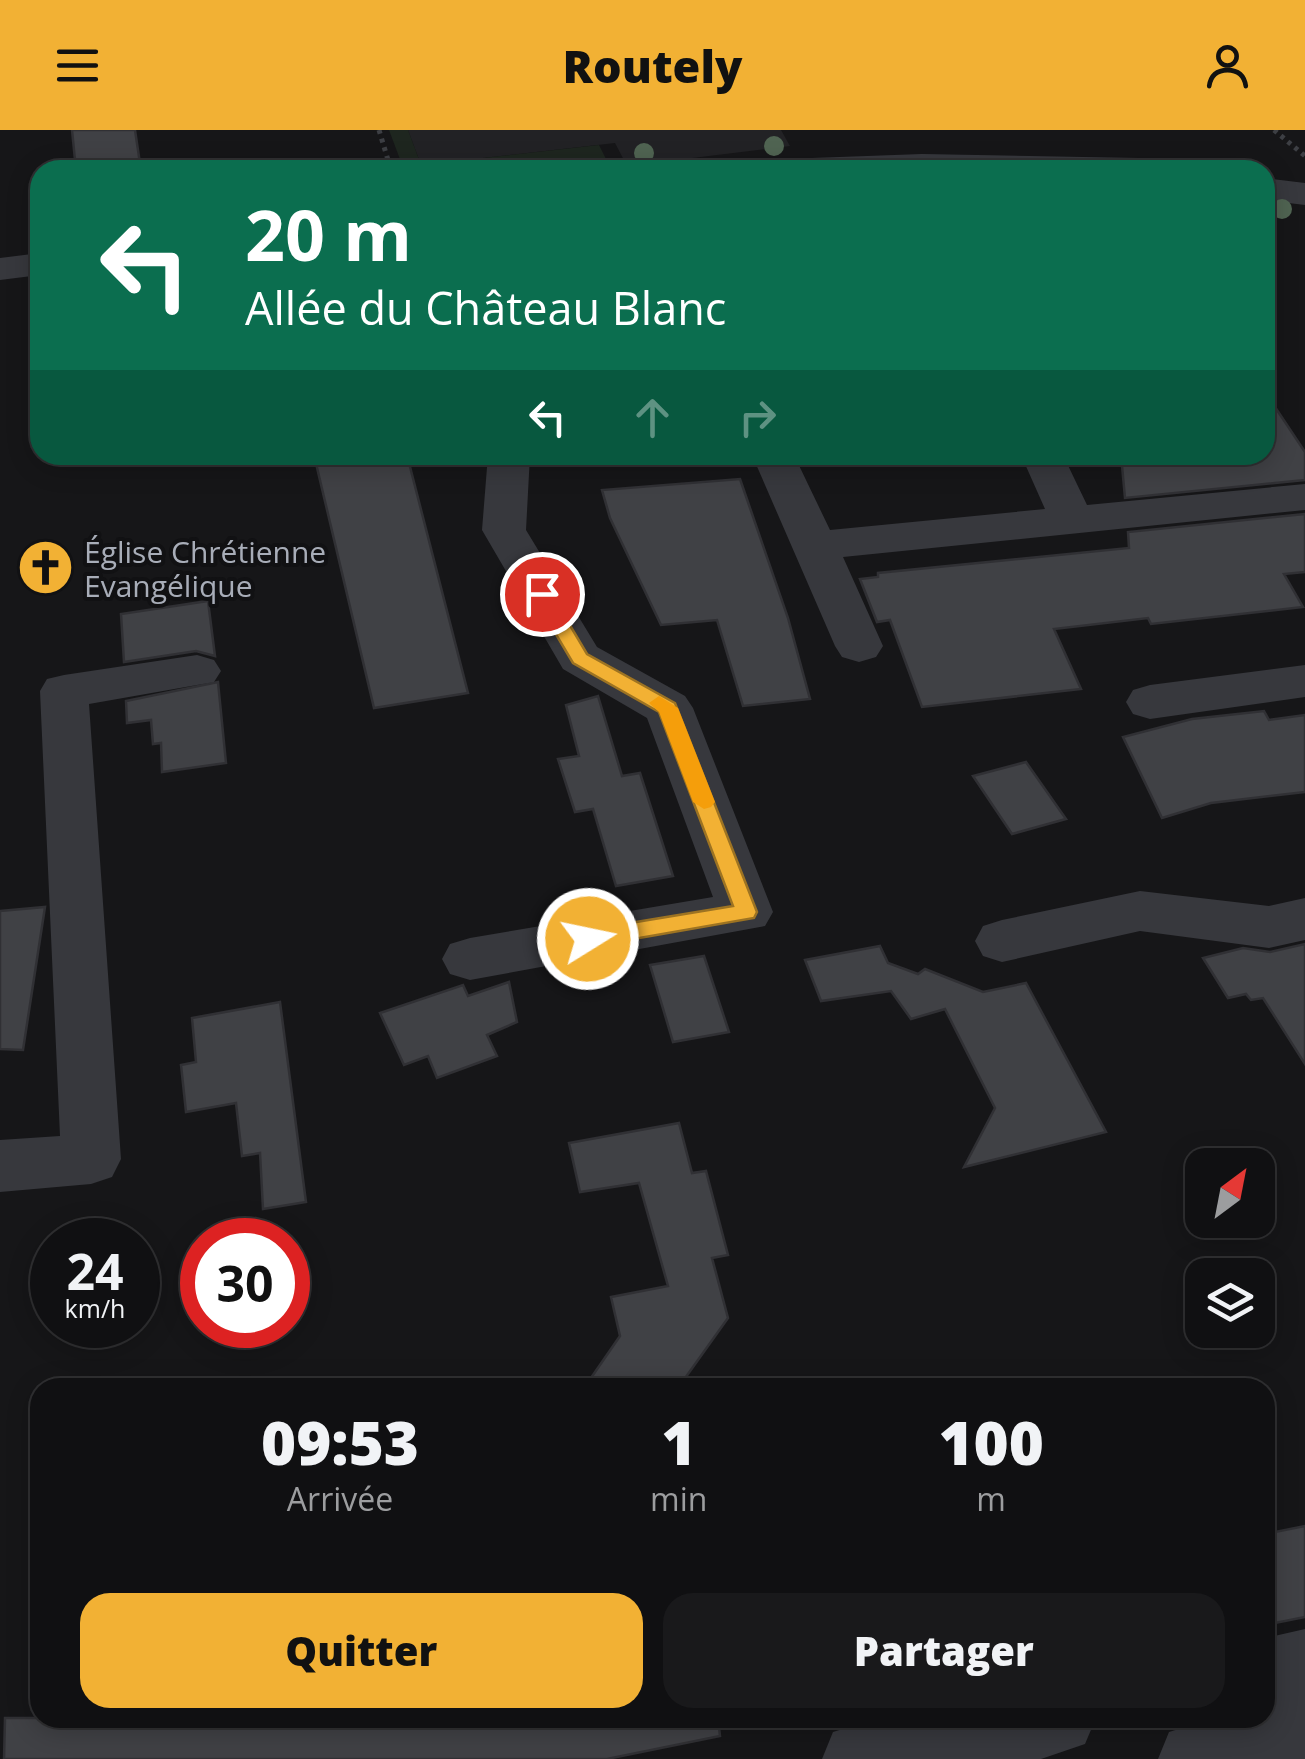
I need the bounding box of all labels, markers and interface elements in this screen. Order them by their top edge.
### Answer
text: Routely [563,35,742,96]
icon: menu [50,38,105,93]
icon: person [1200,38,1255,93]
text: 20 m [245,186,412,282]
icon: left [80,200,210,330]
text: Allée du Château Blanc [245,277,726,338]
icon: left [520,390,575,445]
icon: ahead [625,390,680,445]
icon: right [730,390,785,445]
place label: Église Chrétienne Evangélique [84,531,326,606]
church icon: Église Chrétienne Evangélique [15,538,75,598]
pin [500,552,585,637]
icon: arrive [515,567,570,622]
position arrow [536,887,640,991]
north arrow [1185,1148,1275,1238]
map controls [1185,1148,1275,1348]
speed limit sign: 30 [180,1218,310,1348]
text: 24 [66,1237,124,1305]
button: layers [1185,1258,1275,1348]
text: km/h [65,1291,125,1325]
text: 09:53 [261,1401,419,1483]
text: 1 [661,1401,696,1483]
text: 100 [938,1401,1044,1483]
text: Arrivée [287,1477,393,1520]
text: min [650,1477,707,1520]
text: m [976,1477,1006,1520]
button: Quitter [80,1593,643,1708]
button: Partager [663,1593,1225,1708]

